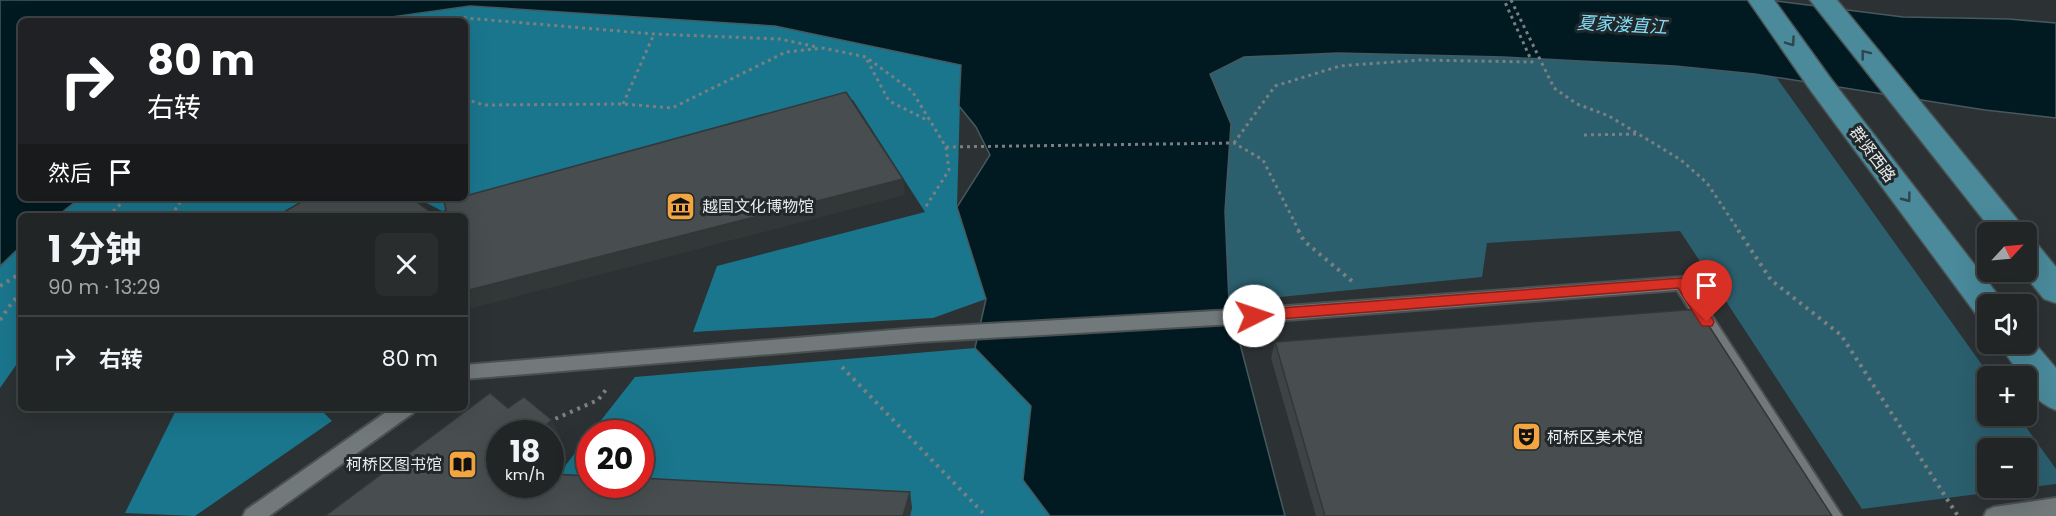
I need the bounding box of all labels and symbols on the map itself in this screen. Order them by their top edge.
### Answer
water label: 夏家溇直江 [1576,10,1670,39]
one-way arrow [1784,36,1795,47]
one-way arrow [1862,49,1873,60]
street label: 群贤西路 [1844,122,1901,187]
museum icon: 越国文化博物馆 [665,190,697,222]
one-way arrow [1900,192,1911,203]
place label: 越国文化博物馆 [702,195,814,218]
north arrow [1977,222,2037,282]
pin [1681,260,1732,322]
position arrow [1222,284,1286,348]
speed limit sign: 20 [576,420,654,498]
theatre icon: 柯桥区美术馆 [1510,421,1542,453]
place label: 柯桥区美术馆 [1547,426,1643,449]
library icon: 柯桥区图书馆 [447,448,479,480]
place label: 柯桥区图书馆 [346,453,442,476]

